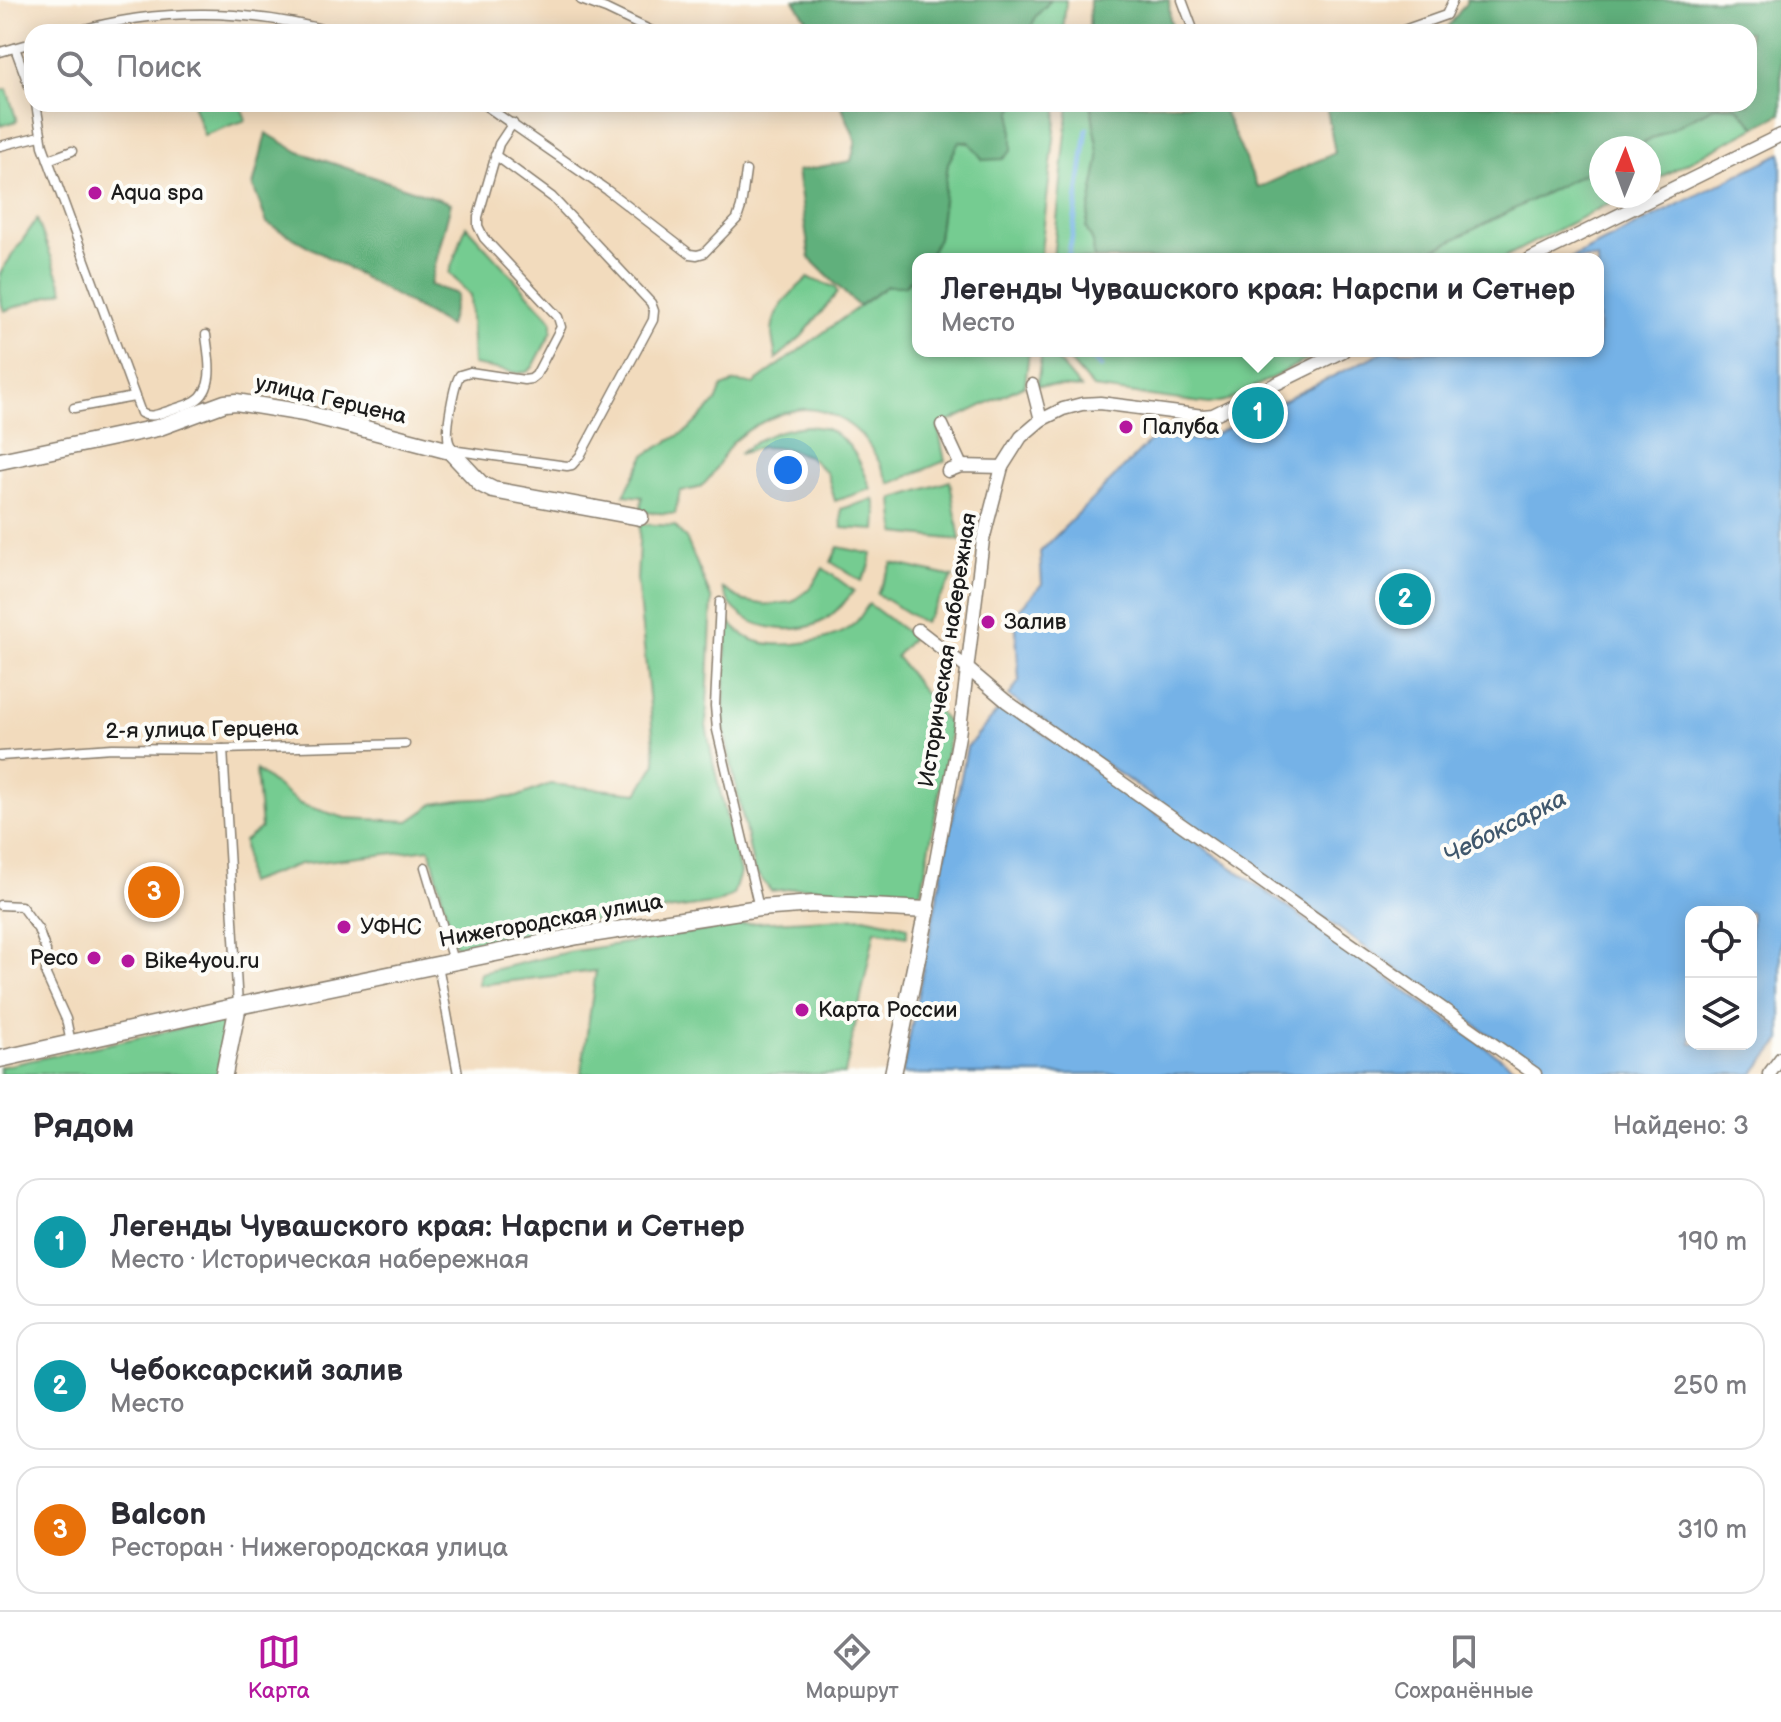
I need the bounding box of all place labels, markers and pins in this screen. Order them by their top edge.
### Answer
place label: Aqua spa [111,180,204,207]
marker: Aqua spa [86,184,104,202]
pin: 1 [1232,383,1284,443]
place label: Палуба [1142,414,1219,441]
marker: Палуба [1117,418,1135,436]
pin: 2 [1379,569,1431,629]
place label: Залив [1004,609,1067,636]
marker: Залив [979,613,997,631]
pin: 3 [128,862,180,922]
place label: УФНС [360,914,422,941]
marker: УФНС [335,918,353,936]
place label: Ресо [30,945,78,972]
place label: Bike4you.ru [144,948,259,975]
marker: Ресо [85,949,103,967]
marker: Bike4you.ru [119,952,137,970]
place label: Карта России [818,997,957,1024]
marker: Карта России [793,1001,811,1019]

